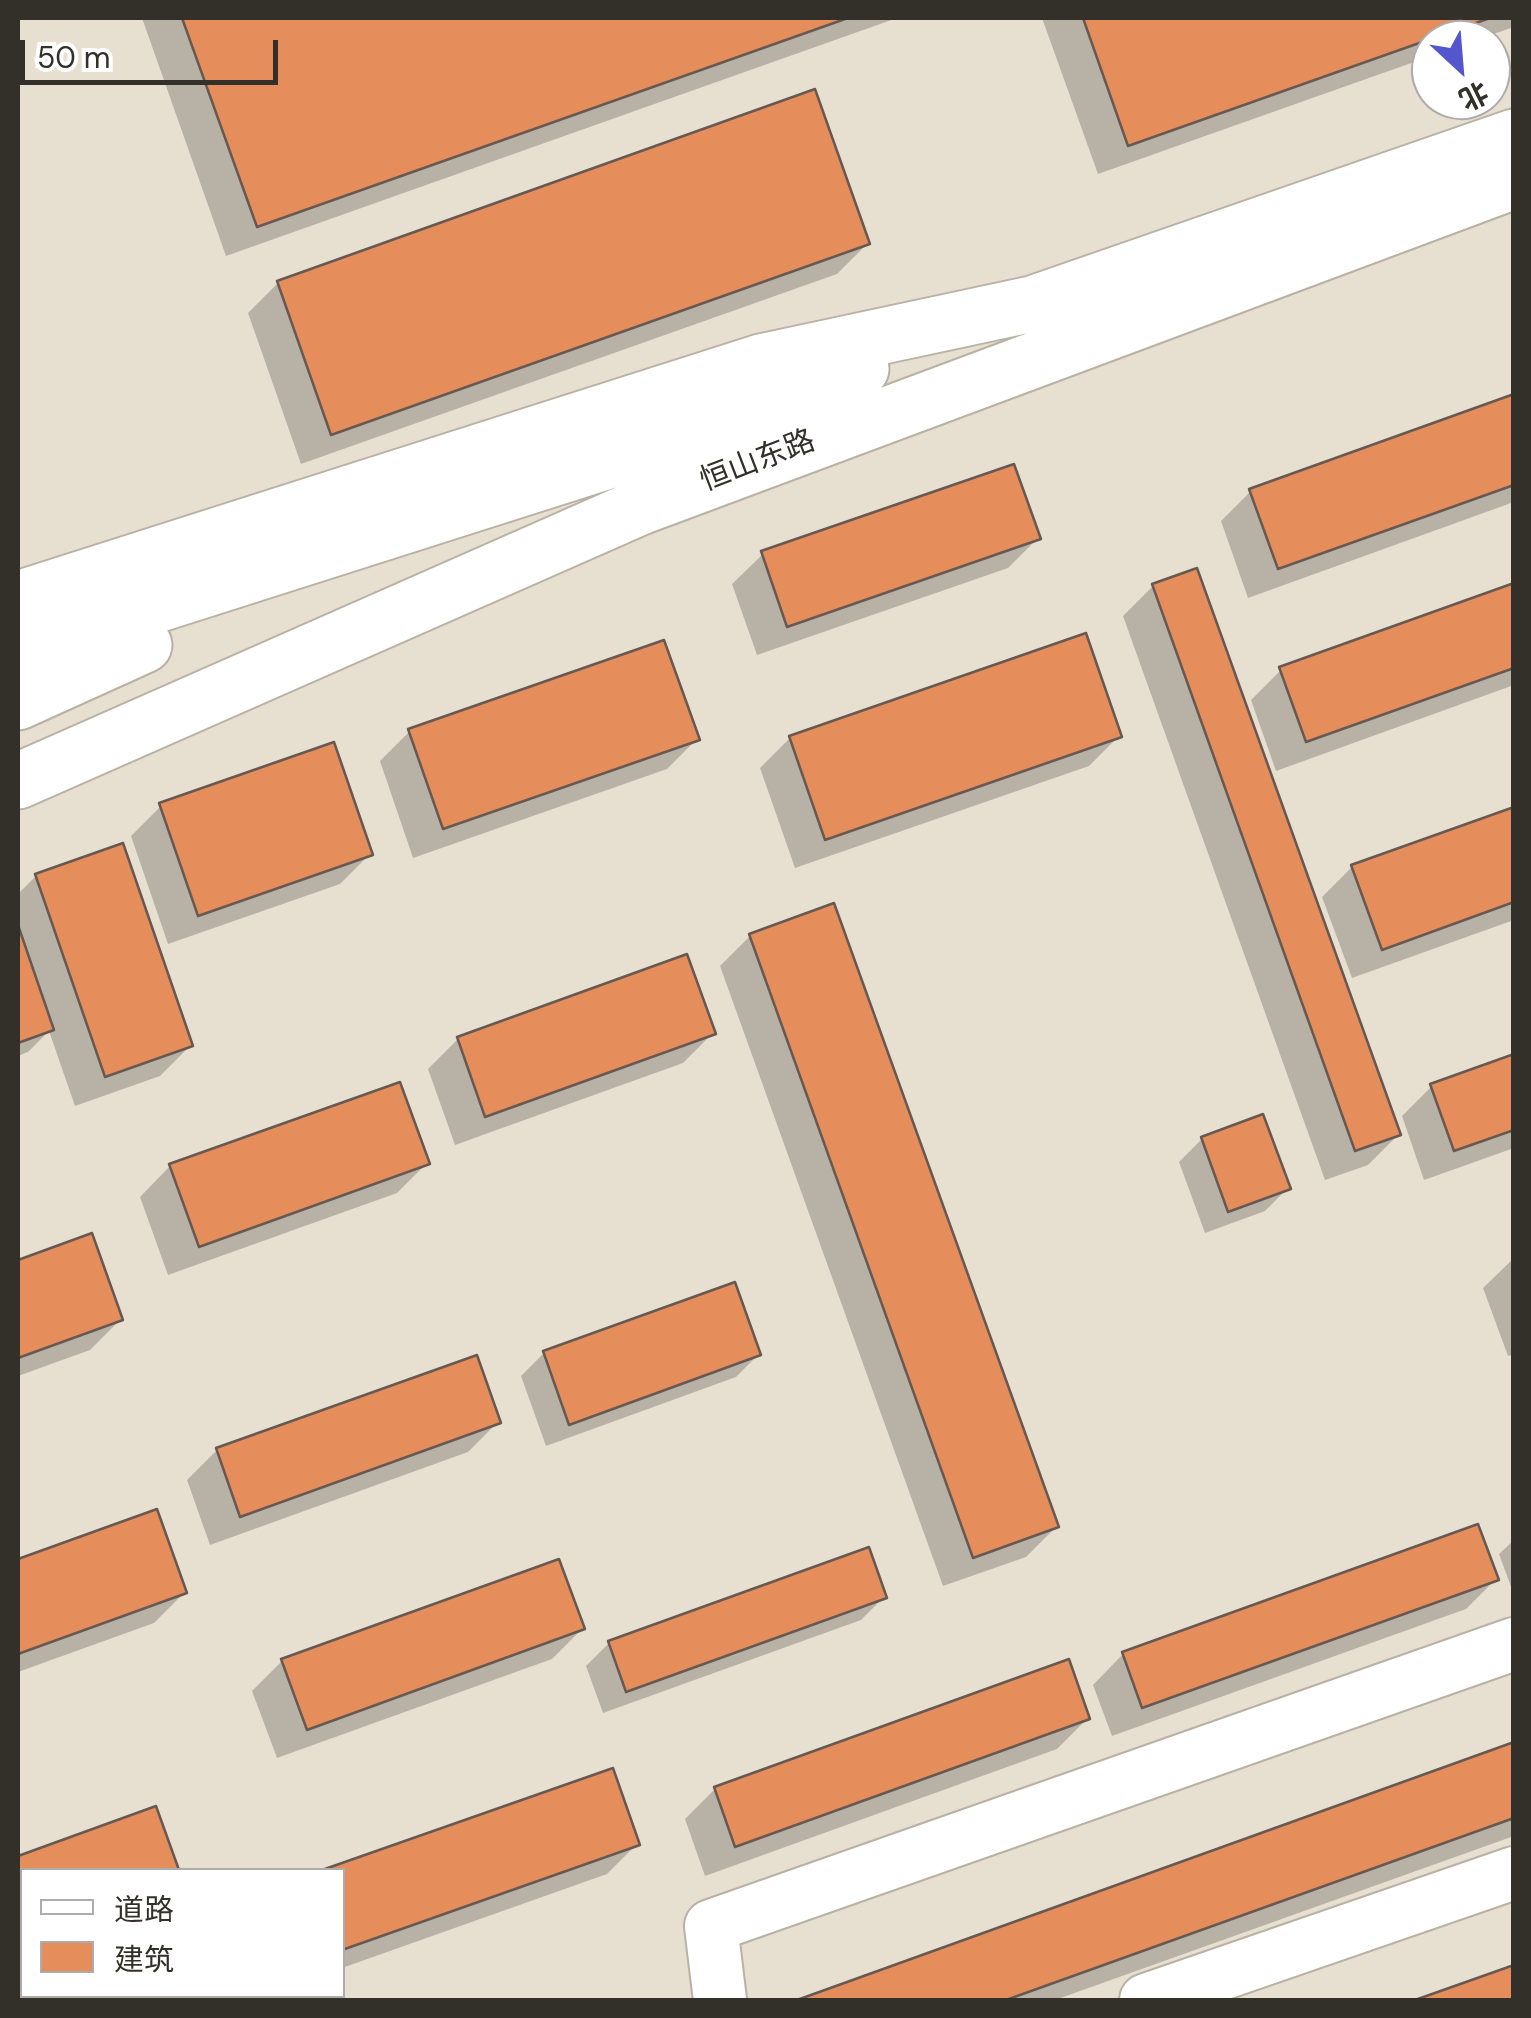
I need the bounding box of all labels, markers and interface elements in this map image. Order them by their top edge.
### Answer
scale bar [25,20,282,82]
north arrow [1411,20,1511,120]
text: 50 m [37,38,111,77]
text: 北 [1453,73,1494,118]
street label: 恒山东路 [696,424,820,500]
legend [20,1868,345,1998]
text: 道路 [114,1890,174,1929]
text: 建筑 [114,1940,174,1979]

